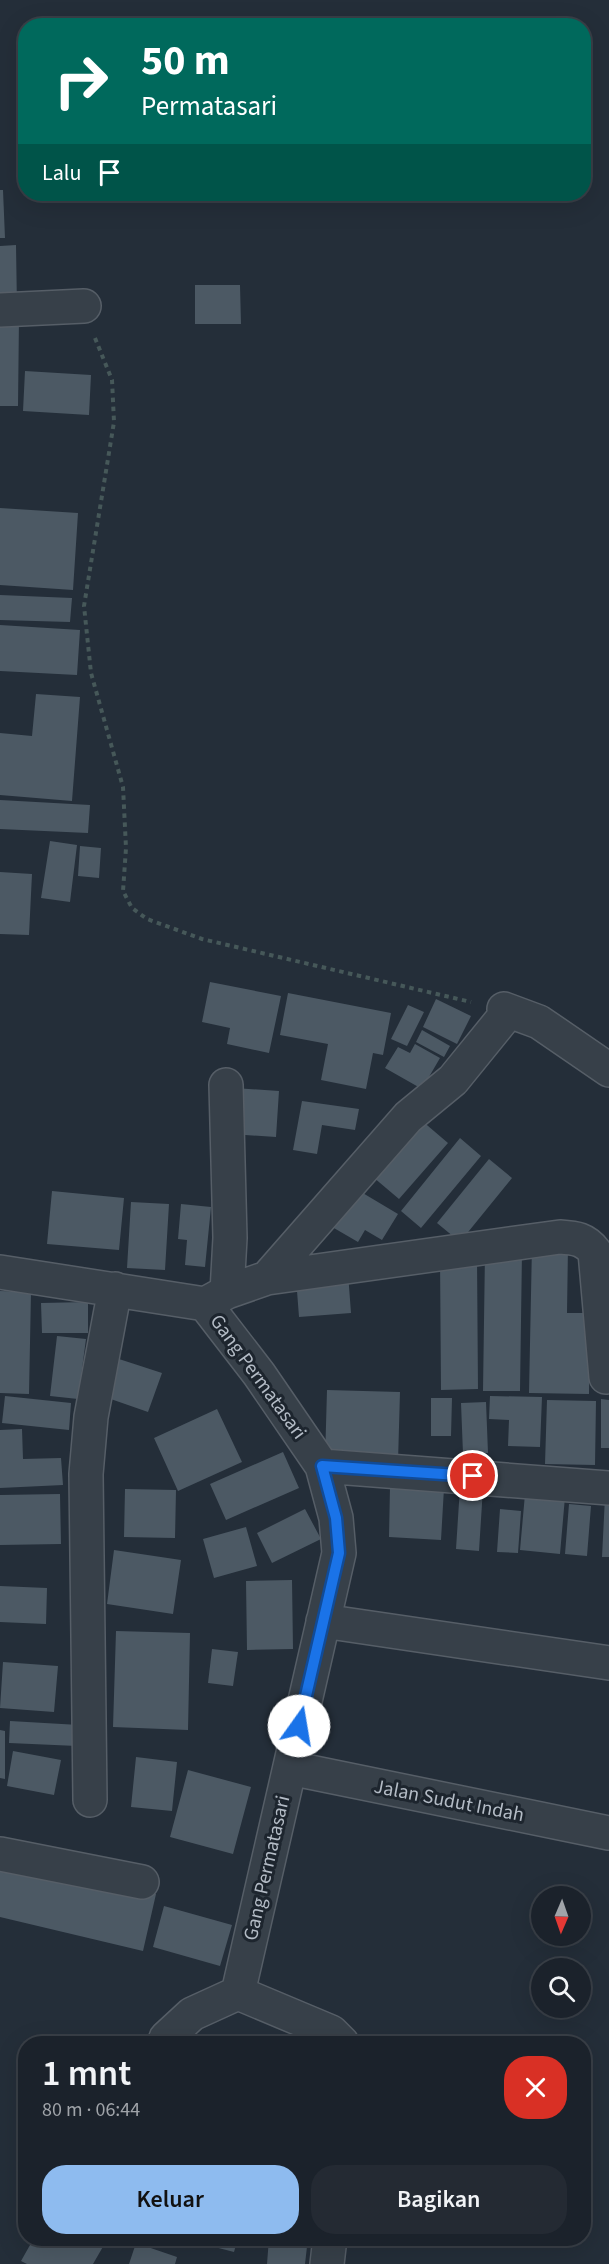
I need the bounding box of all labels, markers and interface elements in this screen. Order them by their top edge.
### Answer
text: 50 m [141,31,230,91]
icon: right [42,42,120,120]
text: Permatasari [141,87,277,126]
icon: arrive [93,156,126,189]
text: Lalu [42,157,81,189]
street label: Gang Permatasari [203,1309,313,1445]
pin [447,1450,498,1501]
icon: arrive [456,1459,489,1492]
position arrow [267,1694,331,1758]
street label: Jalan Sudut Indah [372,1773,526,1829]
street label: Gang Permatasari [237,1793,297,1943]
north arrow [531,1886,591,1946]
map controls [531,1886,591,2018]
button: search [531,1958,591,2018]
text: 1 mnt [42,2048,131,2099]
button: close [504,2056,567,2119]
text: 80 m · 06:44 [42,2096,140,2124]
button: Keluar [42,2165,299,2234]
button: Bagikan [311,2165,567,2234]

